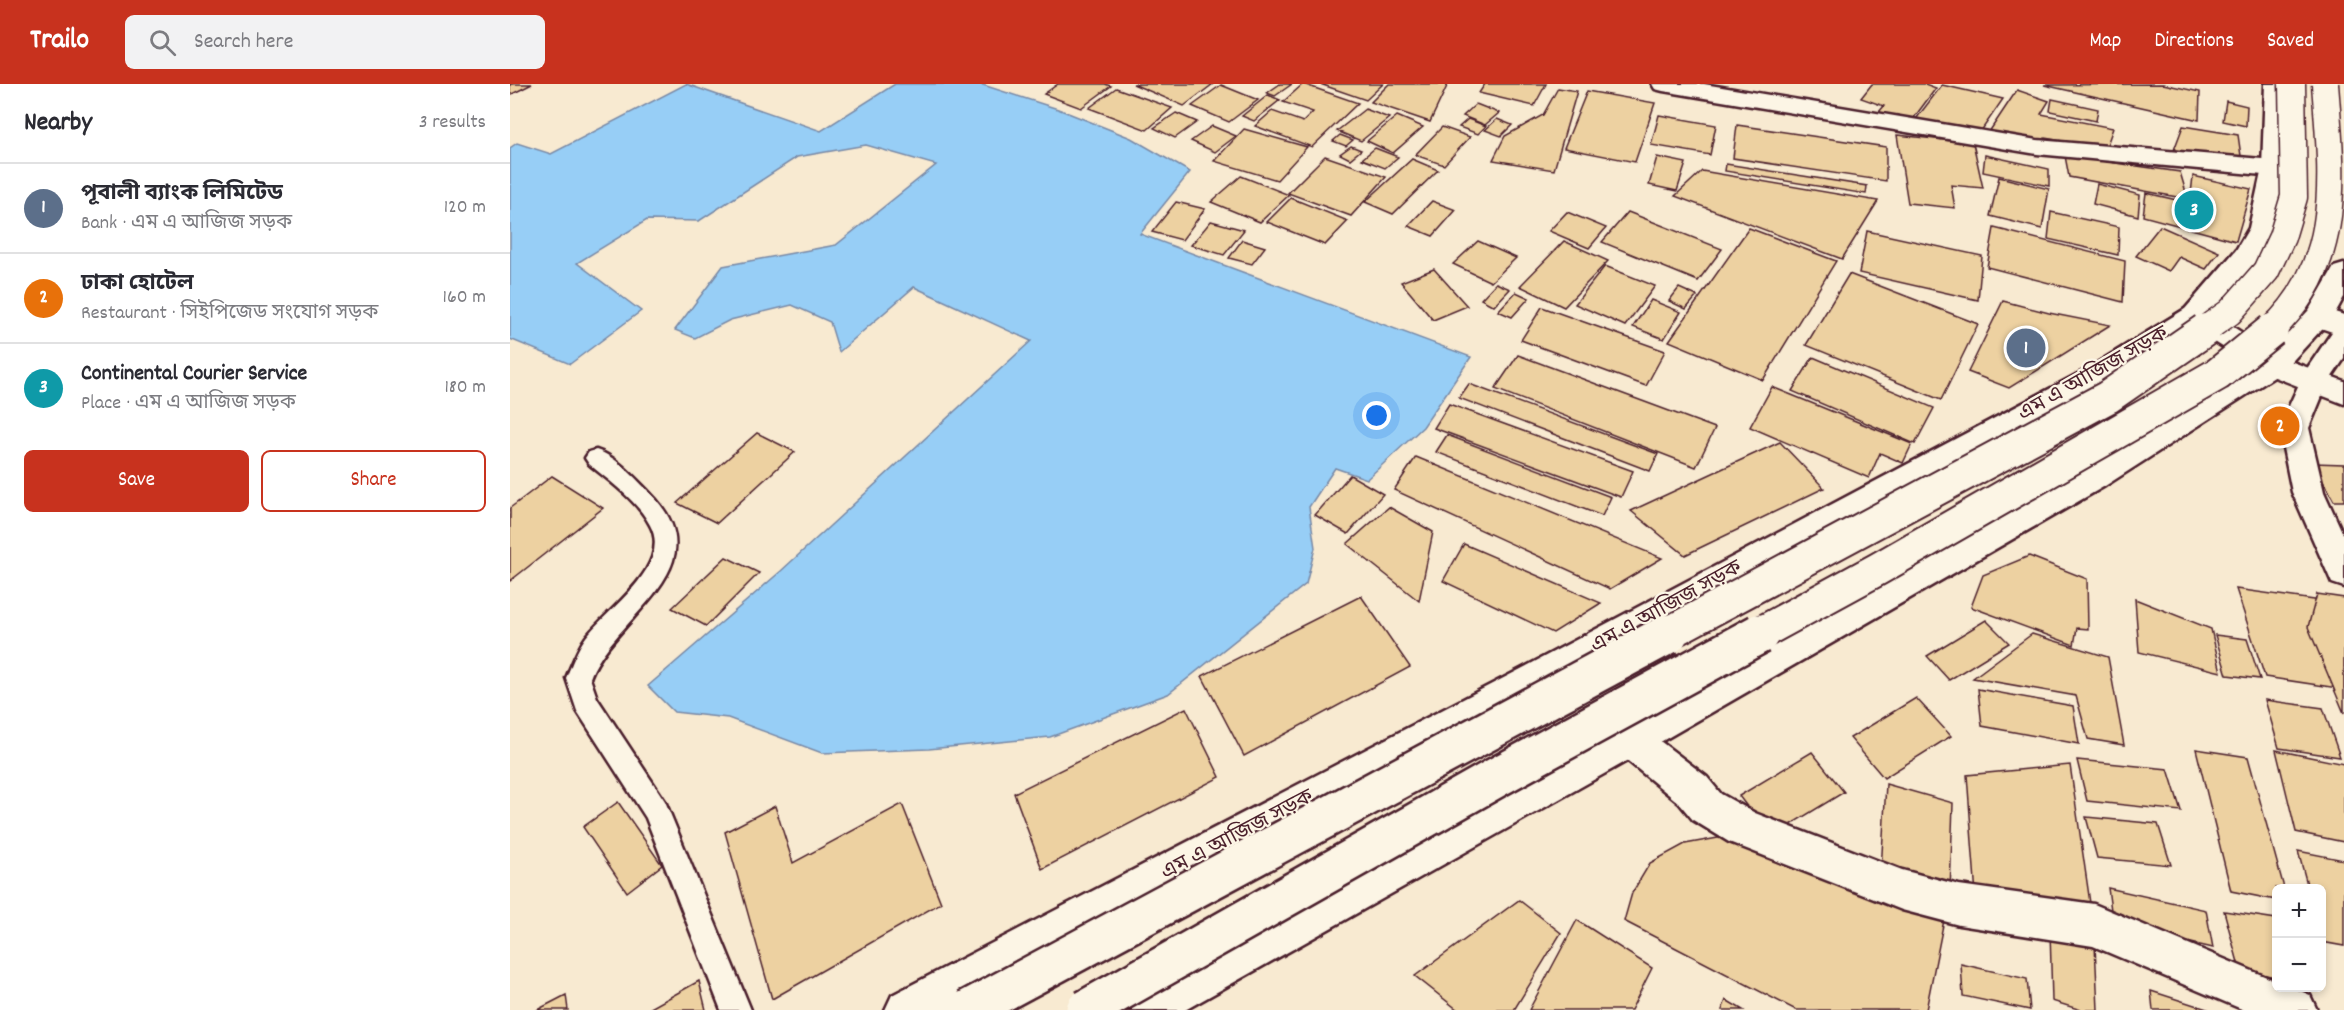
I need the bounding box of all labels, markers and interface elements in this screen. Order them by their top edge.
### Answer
search box [125,15,545,69]
text: Trailo [30,22,89,62]
icon: search [146,26,179,59]
text: Search here [194,27,293,58]
text: Map [2090,27,2121,57]
text: Directions [2154,27,2234,57]
text: Saved [2267,27,2314,57]
text: Nearby [24,105,92,142]
text: 3 results [419,109,486,137]
text: পূবালী ব্যাংক লিমিটেড [81,179,283,210]
pin: 3 [2174,188,2214,232]
text: 1 [41,194,46,222]
text: 120 m [444,194,486,222]
text: Bank · এম এ আজিজ সড়ক [81,210,292,238]
text: ঢাকা হোটেল [81,269,194,300]
text: 2 [39,284,48,312]
text: 160 m [443,284,486,312]
text: Restaurant · সিইপিজেড সংযোগ সড়ক [81,300,379,328]
street label: এম এ আজিজ সড়ক [2013,319,2176,430]
pin: 1 [2006,326,2046,370]
text: Continental Courier Service [81,359,307,390]
text: 3 [39,374,48,402]
text: 180 m [444,374,486,402]
text: Place · এম এ আজিজ সড়ক [81,390,296,418]
your location [1362,401,1391,430]
pin: 2 [2260,404,2300,448]
button: Save [24,450,249,512]
button: Share [261,450,486,512]
street label: এম এ আজিজ সড়ক [1586,553,1749,662]
street label: এম এ আজিজ সড়ক [1156,783,1321,889]
map controls [2272,884,2326,992]
button: + [2272,884,2326,938]
button: − [2272,938,2326,992]

